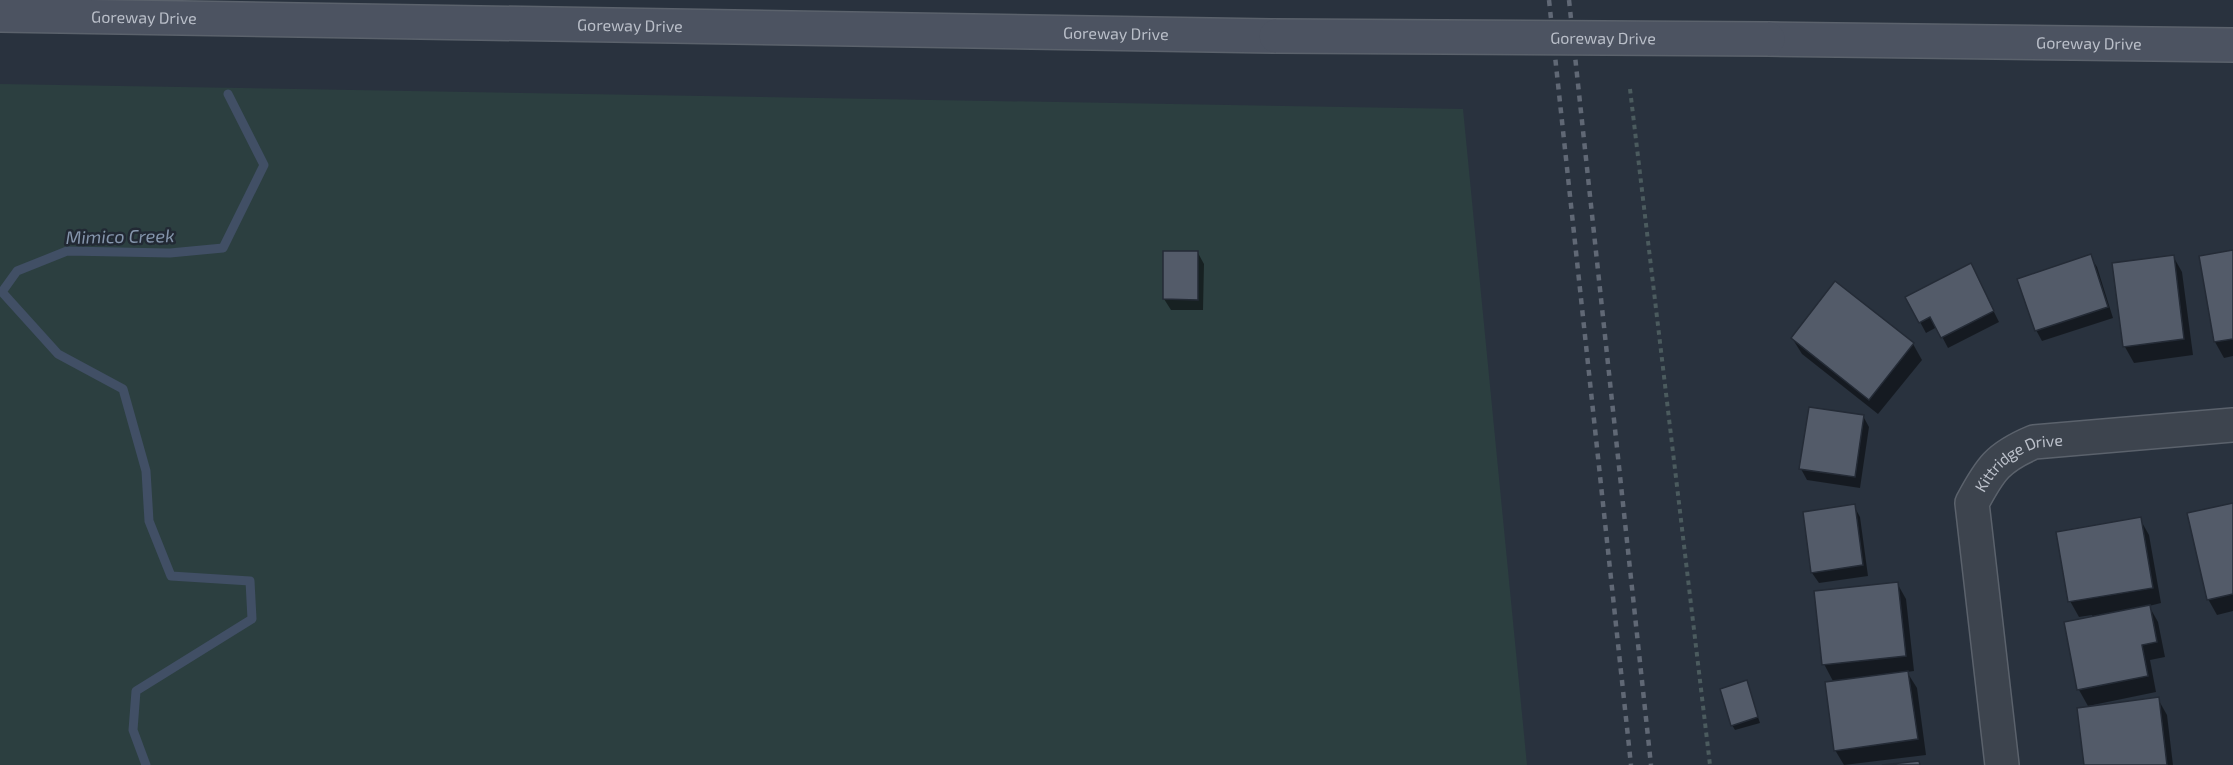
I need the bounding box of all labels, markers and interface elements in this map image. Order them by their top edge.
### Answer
street label: Goreway Drive [91,7,197,27]
street label: Goreway Drive [577,14,683,35]
street label: Goreway Drive [1063,22,1169,43]
street label: Goreway Drive [1550,28,1656,47]
street label: Goreway Drive [2036,32,2142,53]
water label: Mimico Creek [65,224,175,248]
street label: Kittridge Drive [1970,430,2063,495]

